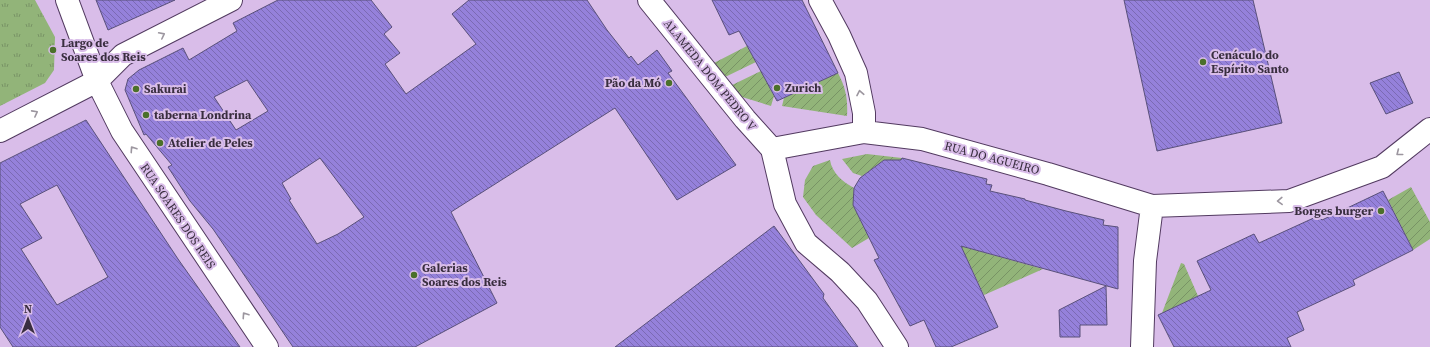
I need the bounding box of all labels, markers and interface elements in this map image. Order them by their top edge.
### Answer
street label: ALAMEDA DOM PEDRO V [660,16,760,134]
one-way arrow [158,32,166,40]
place label: Largo de Soares dos Reis [61,35,146,65]
marker: Largo de Soares dos Reis [48,45,58,55]
place label: Cenáculo do Espírito Santo [1211,47,1289,77]
marker: Cenáculo do Espírito Santo [1198,57,1208,67]
place label: Pão da Mó [605,75,661,91]
marker: Pão da Mó [664,78,674,88]
place label: Zurich [785,80,822,96]
place label: Sakurai [144,81,187,97]
marker: Zurich [772,83,782,93]
marker: Sakurai [131,84,141,94]
one-way arrow [856,90,864,96]
place label: taberna Londrina [154,107,252,123]
one-way arrow [30,110,38,118]
marker: taberna Londrina [141,110,151,120]
place label: Atelier de Peles [168,135,253,151]
marker: Atelier de Peles [155,138,165,148]
street label: RUA DO AGUEIRO [943,138,1041,178]
one-way arrow [131,146,138,153]
one-way arrow [1397,149,1404,156]
street label: RUA SOARES DOS REIS [137,160,219,272]
one-way arrow [1277,197,1283,205]
place label: Borges burger [1294,203,1373,219]
marker: Borges burger [1376,206,1386,216]
place label: Galerias Soares dos Reis [422,260,507,290]
marker: Galerias Soares dos Reis [409,270,419,280]
north arrow [8,299,48,339]
text: N [24,302,32,317]
one-way arrow [243,312,250,319]

